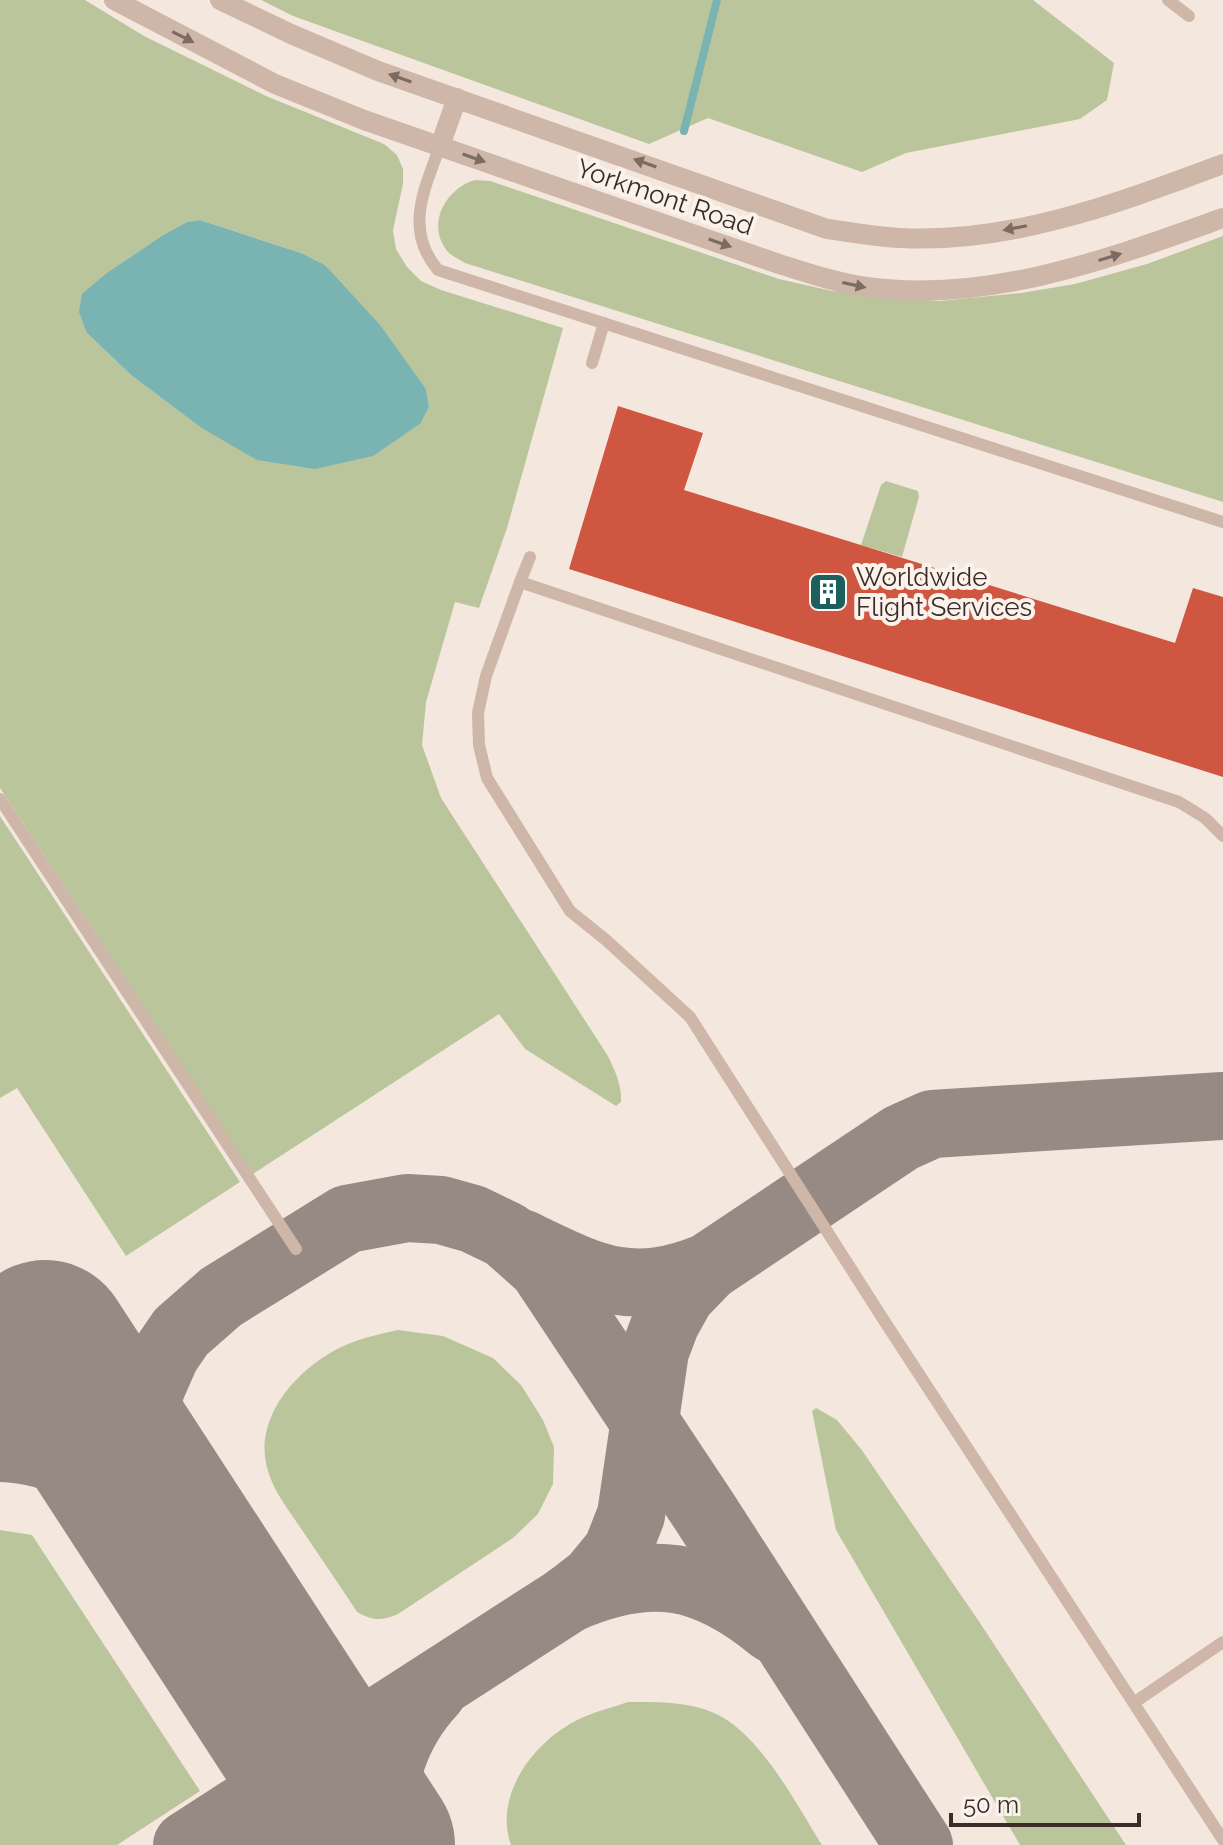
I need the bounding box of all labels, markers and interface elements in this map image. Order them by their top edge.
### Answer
one-way arrow [171,30,194,44]
one-way arrow [387,72,411,84]
one-way arrow [463,152,487,164]
street label: Yorkmont Road [573,153,757,241]
one-way arrow [633,157,657,169]
one-way arrow [1002,223,1027,235]
one-way arrow [708,237,732,250]
one-way arrow [1099,250,1123,263]
one-way arrow [842,279,867,292]
place label: Worldwide Flight Services [856,562,1032,622]
building icon: Worldwide Flight Services [807,571,849,613]
scale bar [951,1777,1139,1827]
text: 50 m [963,1790,1019,1819]

